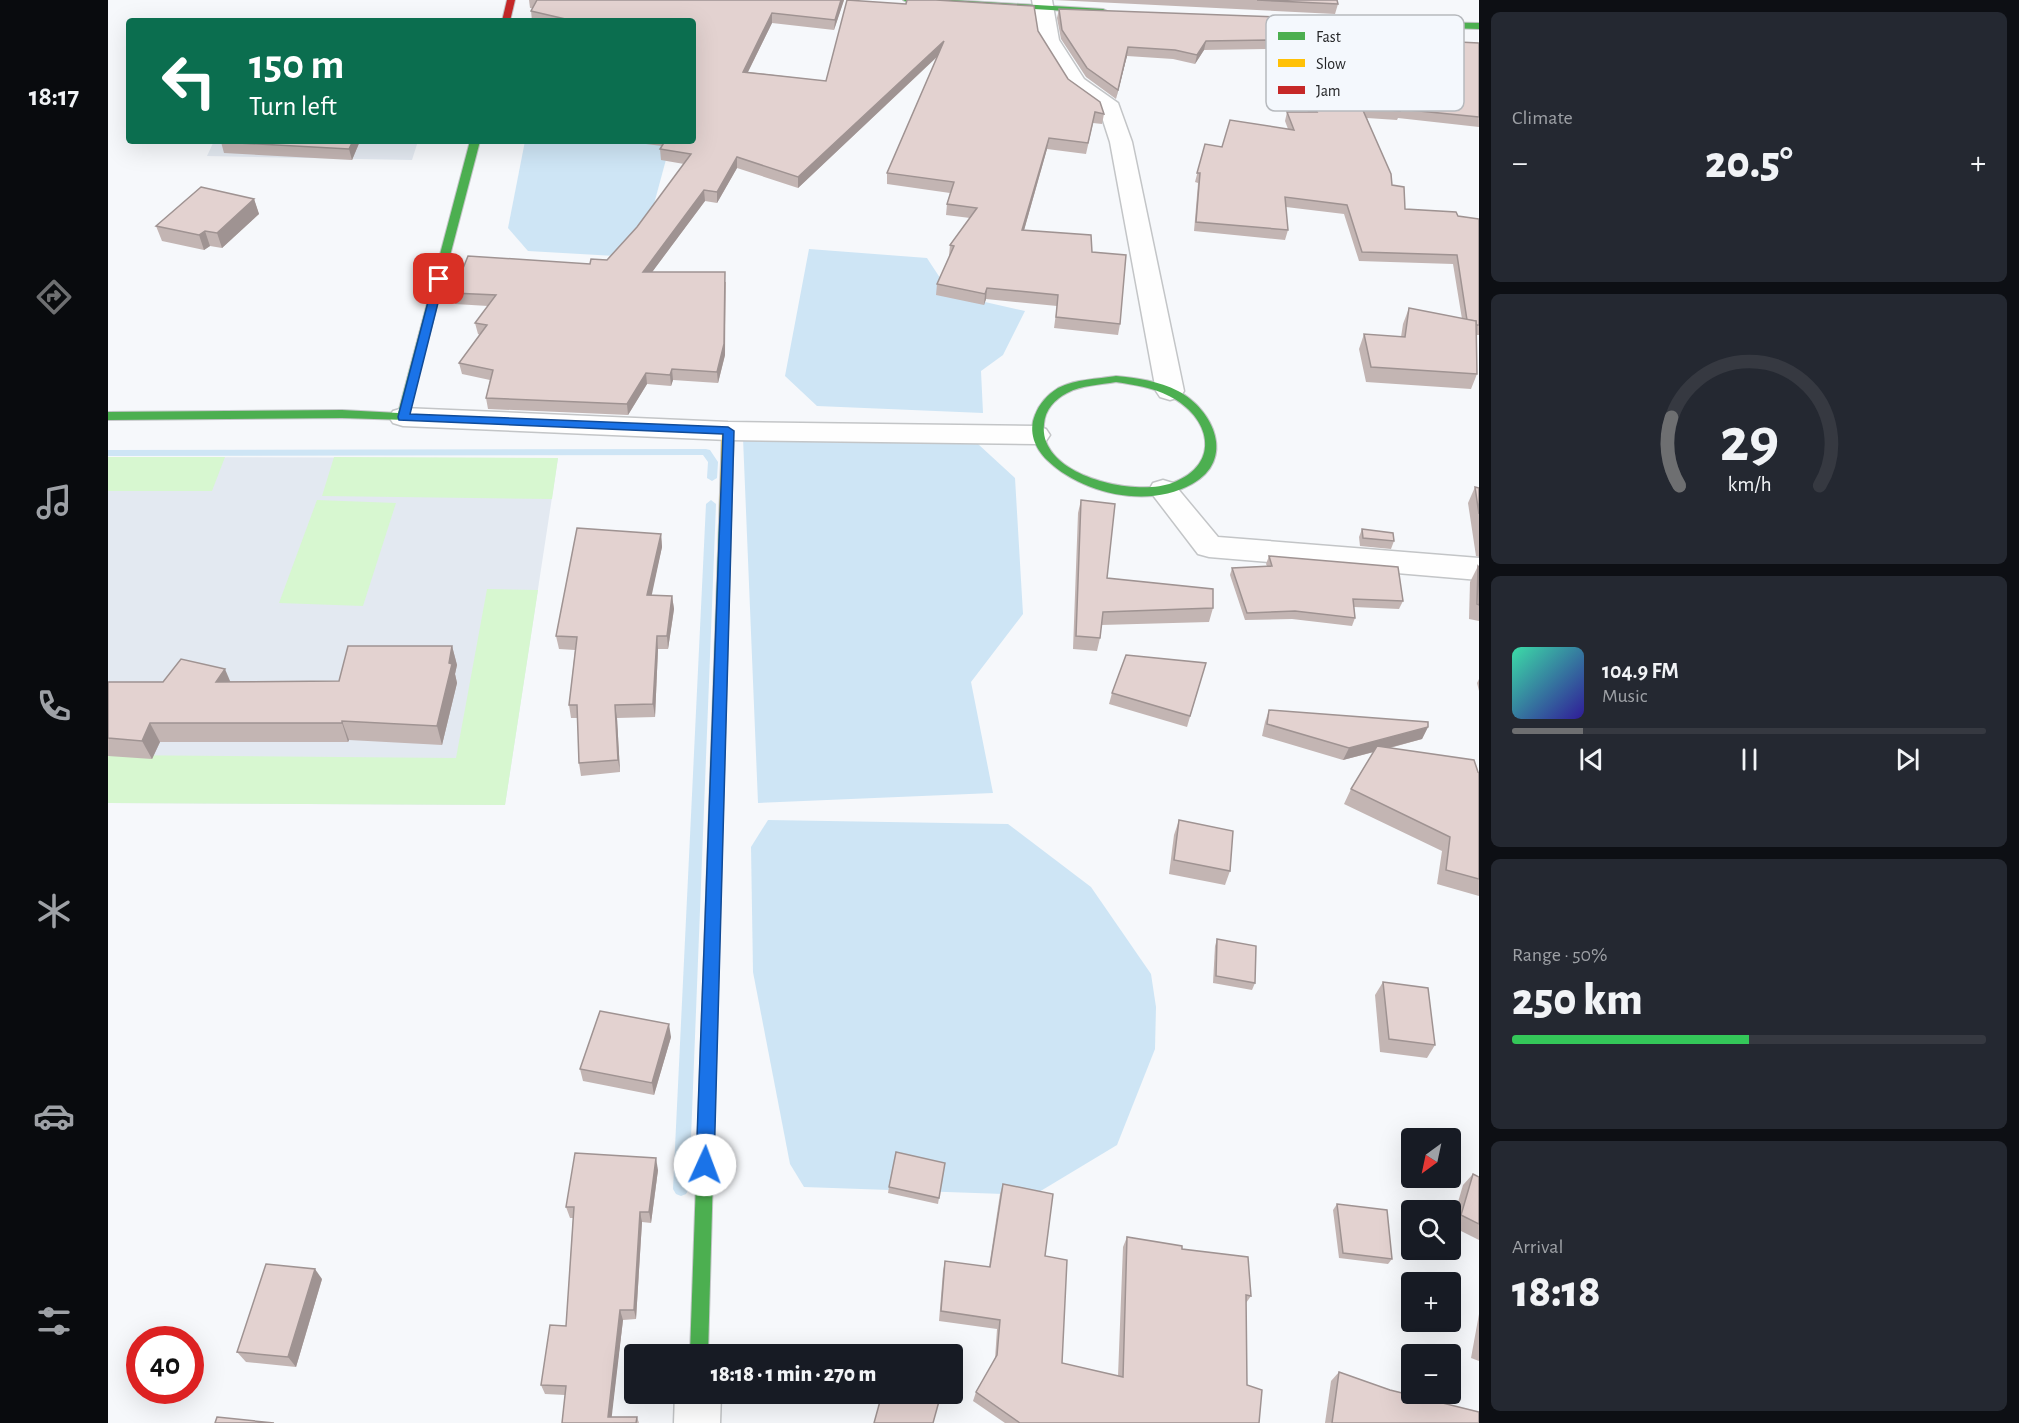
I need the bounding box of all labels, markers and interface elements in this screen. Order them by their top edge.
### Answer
legend [1266,15,1464,111]
text: Fast [1316,29,1341,45]
icon: left [150,42,228,120]
text: 150 m [249,44,344,86]
text: Slow [1316,56,1346,72]
text: 18:17 [29,83,79,110]
text: Jam [1316,83,1341,99]
text: Turn left [249,93,337,120]
text: Climate [1512,108,1573,128]
text: 20.5° [1705,141,1793,186]
text: − [1512,147,1528,180]
text: + [1970,147,1986,180]
pin [413,253,464,304]
icon: arrive [422,262,455,295]
icon: directions [33,276,75,318]
text: 29 [1719,410,1779,472]
text: km/h [1727,475,1771,496]
icon: music [33,481,75,523]
text: 104.9 FM [1602,660,1679,682]
icon: phone [33,685,75,727]
text: Music [1602,686,1648,706]
icon: previous [1575,743,1608,776]
icon: pause [1733,743,1766,776]
icon: next [1891,743,1924,776]
icon: climate [33,890,75,932]
text: Range · 50% [1512,945,1608,965]
text: 250 km [1512,978,1643,1023]
icon: car [33,1095,75,1137]
north arrow [1401,1128,1461,1188]
map controls [1401,1128,1461,1404]
position arrow [673,1133,737,1197]
button: search [1401,1200,1461,1260]
text: Arrival [1512,1237,1563,1257]
text: 18:18 [1512,1270,1601,1315]
button: + [1401,1272,1461,1332]
icon: filters [33,1300,75,1342]
speed limit sign: 40 [126,1326,204,1404]
button: − [1401,1344,1461,1404]
text: 18:18 · 1 min · 270 m [711,1363,876,1385]

